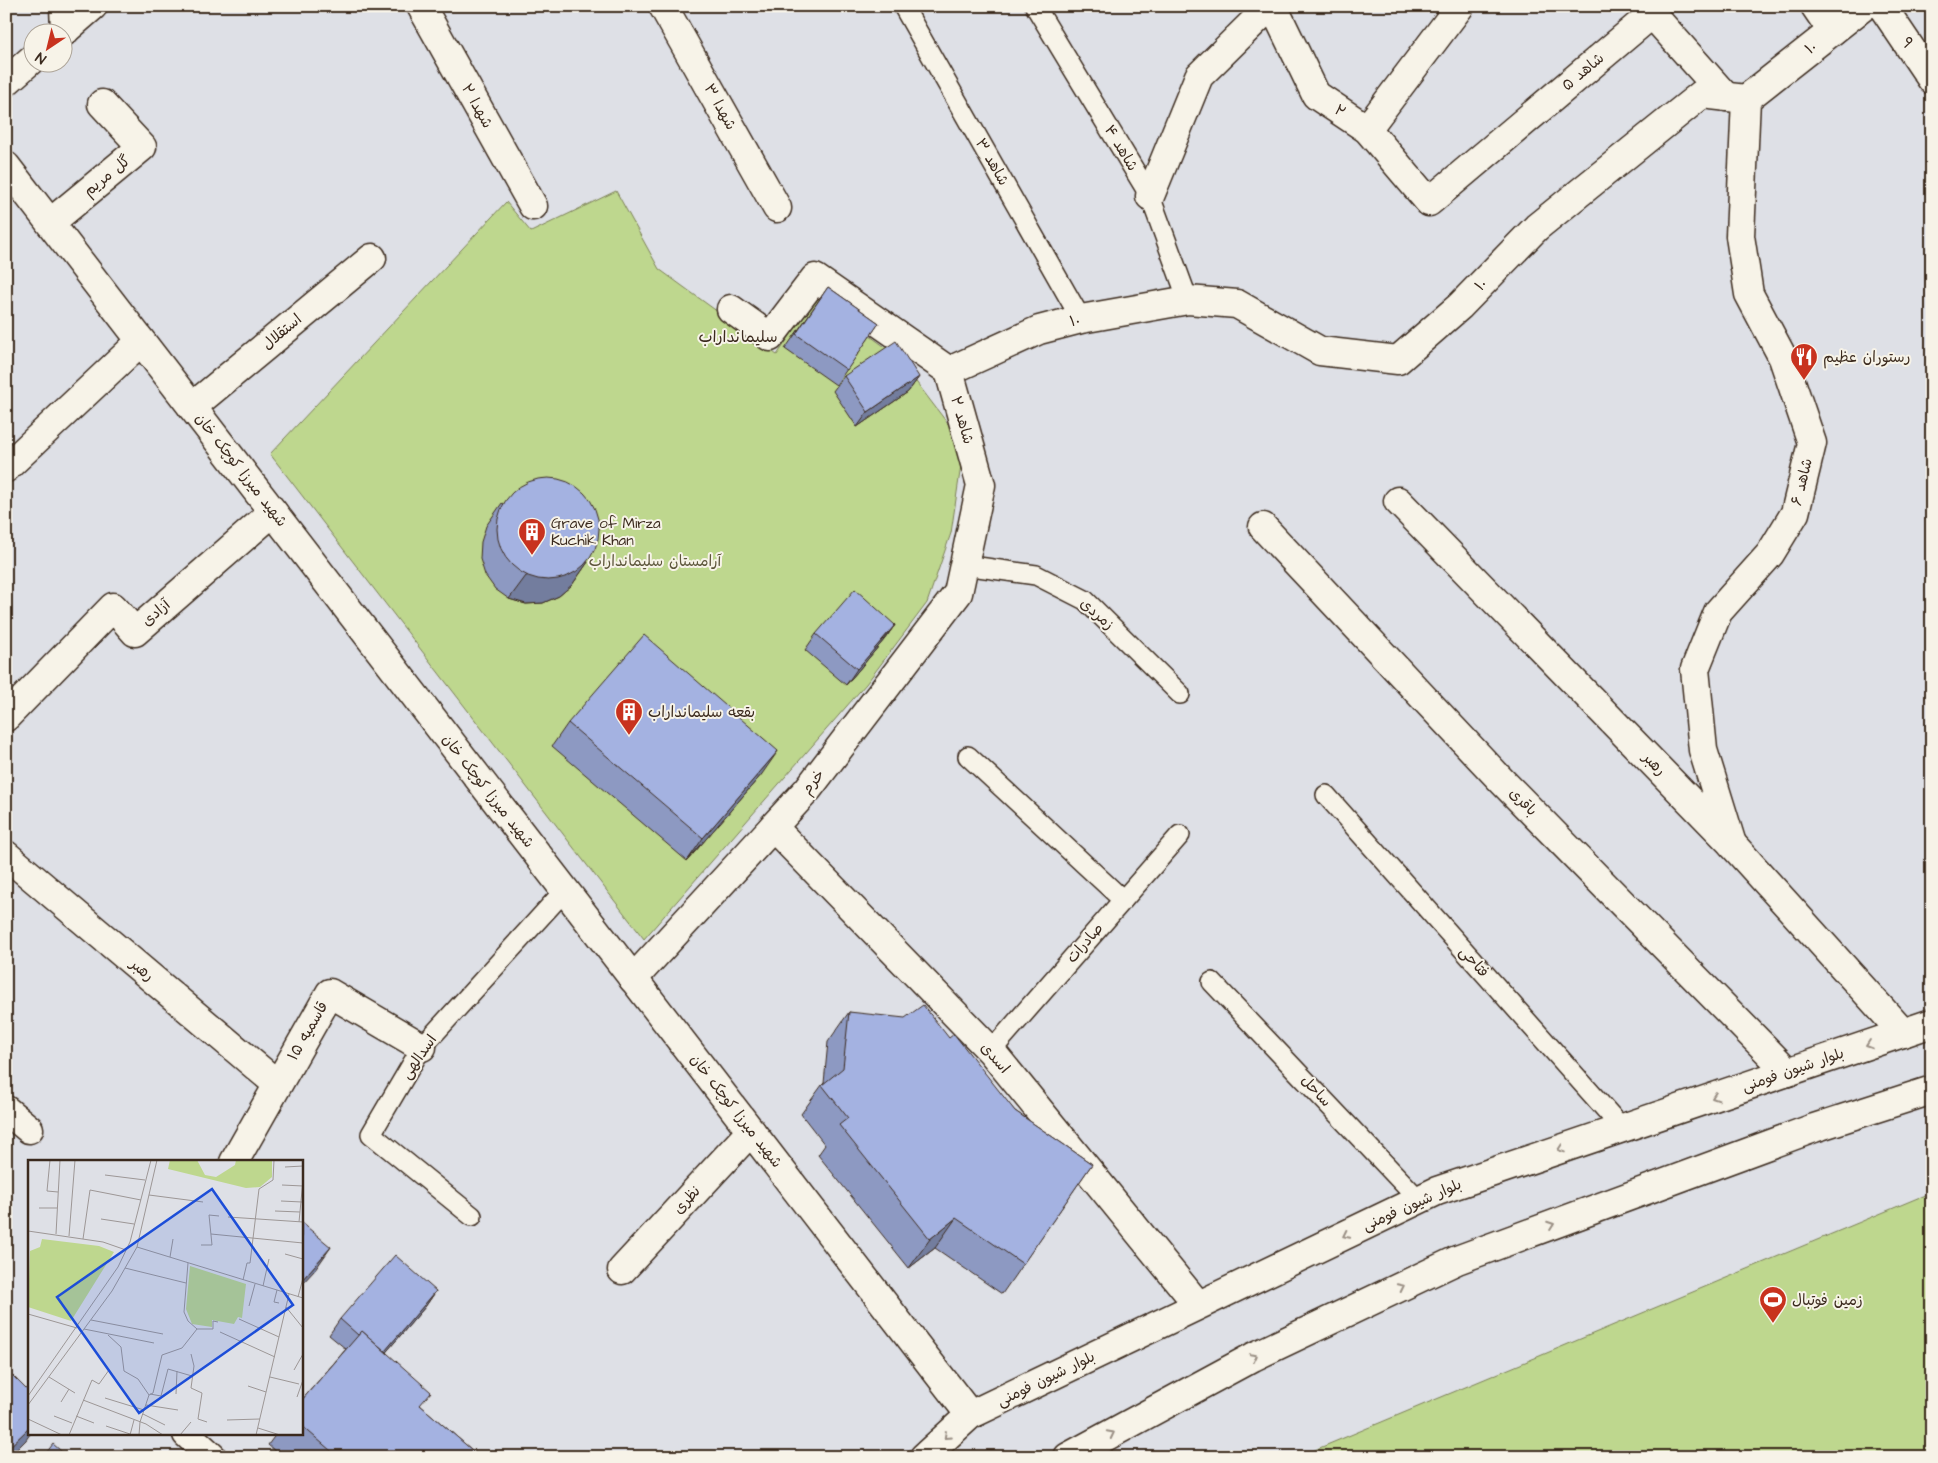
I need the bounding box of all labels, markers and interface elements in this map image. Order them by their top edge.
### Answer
north arrow [22,22,72,72]
street label: ۹ [1896,33,1918,53]
street label: ۱۰ [1800,37,1822,59]
text: N [32,47,50,69]
street label: شاهد ۵ [1557,48,1609,96]
street label: شهدا ۲ [456,80,498,132]
street label: شهدا ۳ [699,80,741,134]
street label: ۲ [1330,99,1350,123]
street label: شاهد ۴ [1099,121,1143,175]
street label: شاهد ۳ [970,135,1014,189]
street label: گل مریم [79,151,136,202]
street label: ۱۰ [1470,274,1492,296]
street label: استقلال [258,309,306,355]
street label: ۱۰ [1067,310,1083,332]
district label: سلیمانداراب [698,326,778,348]
restaurant icon: رستوران عظیم [1789,342,1819,381]
place label: رستوران عظیم [1823,347,1910,369]
street label: شاهد ۲ [945,394,979,446]
street label: شهید میرزا کوچک خان [190,409,292,531]
street label: شاهد ۶ [1786,456,1818,508]
place label: Grave of Mirza Kuchik Khan [551,513,661,551]
building icon: Grave of Mirza Kuchik Khan [517,517,547,556]
park label: آرامستان سلیمانداراب [589,551,723,572]
street label: زمردی [1075,593,1119,635]
street label: آزادی [137,594,176,631]
building icon: بقعه سلیمانداراب [614,697,644,736]
place label: بقعه سلیمانداراب [648,702,755,723]
street label: شهید میرزا کوچک خان [437,730,539,852]
street label: رهبر [1636,746,1670,780]
street label: خرم [796,765,830,800]
street label: باقری [1504,783,1542,821]
street label: صادرات [1062,918,1108,968]
street label: فتاحی [1454,942,1494,982]
street label: رهبر [124,952,159,986]
street label: قاسمیه ۱۵ [283,997,333,1065]
street label: اسدالهی [396,1030,442,1084]
street label: اسدی [976,1038,1014,1078]
one-way arrow [1865,1039,1874,1049]
street label: بلوار شیون فومنی [1739,1043,1847,1097]
street label: شهید میرزا کوچک خان [685,1050,787,1172]
street label: ساحل [1296,1070,1336,1112]
one-way arrow [1711,1091,1720,1101]
one-way arrow [1557,1143,1566,1153]
inset map [28,1160,302,1436]
street label: بلوار شیون فومنی [1359,1174,1465,1236]
street label: نظری [669,1181,705,1219]
one-way arrow [1546,1221,1555,1231]
one-way arrow [1342,1229,1351,1239]
one-way arrow [1396,1282,1405,1293]
sports icon: زمین فوتبال [1758,1285,1788,1324]
place label: زمین فوتبال [1792,1290,1863,1311]
street label: بلوار شیون فومنی [994,1346,1098,1412]
one-way arrow [1249,1353,1258,1363]
one-way arrow [944,1430,953,1439]
one-way arrow [1106,1430,1115,1440]

